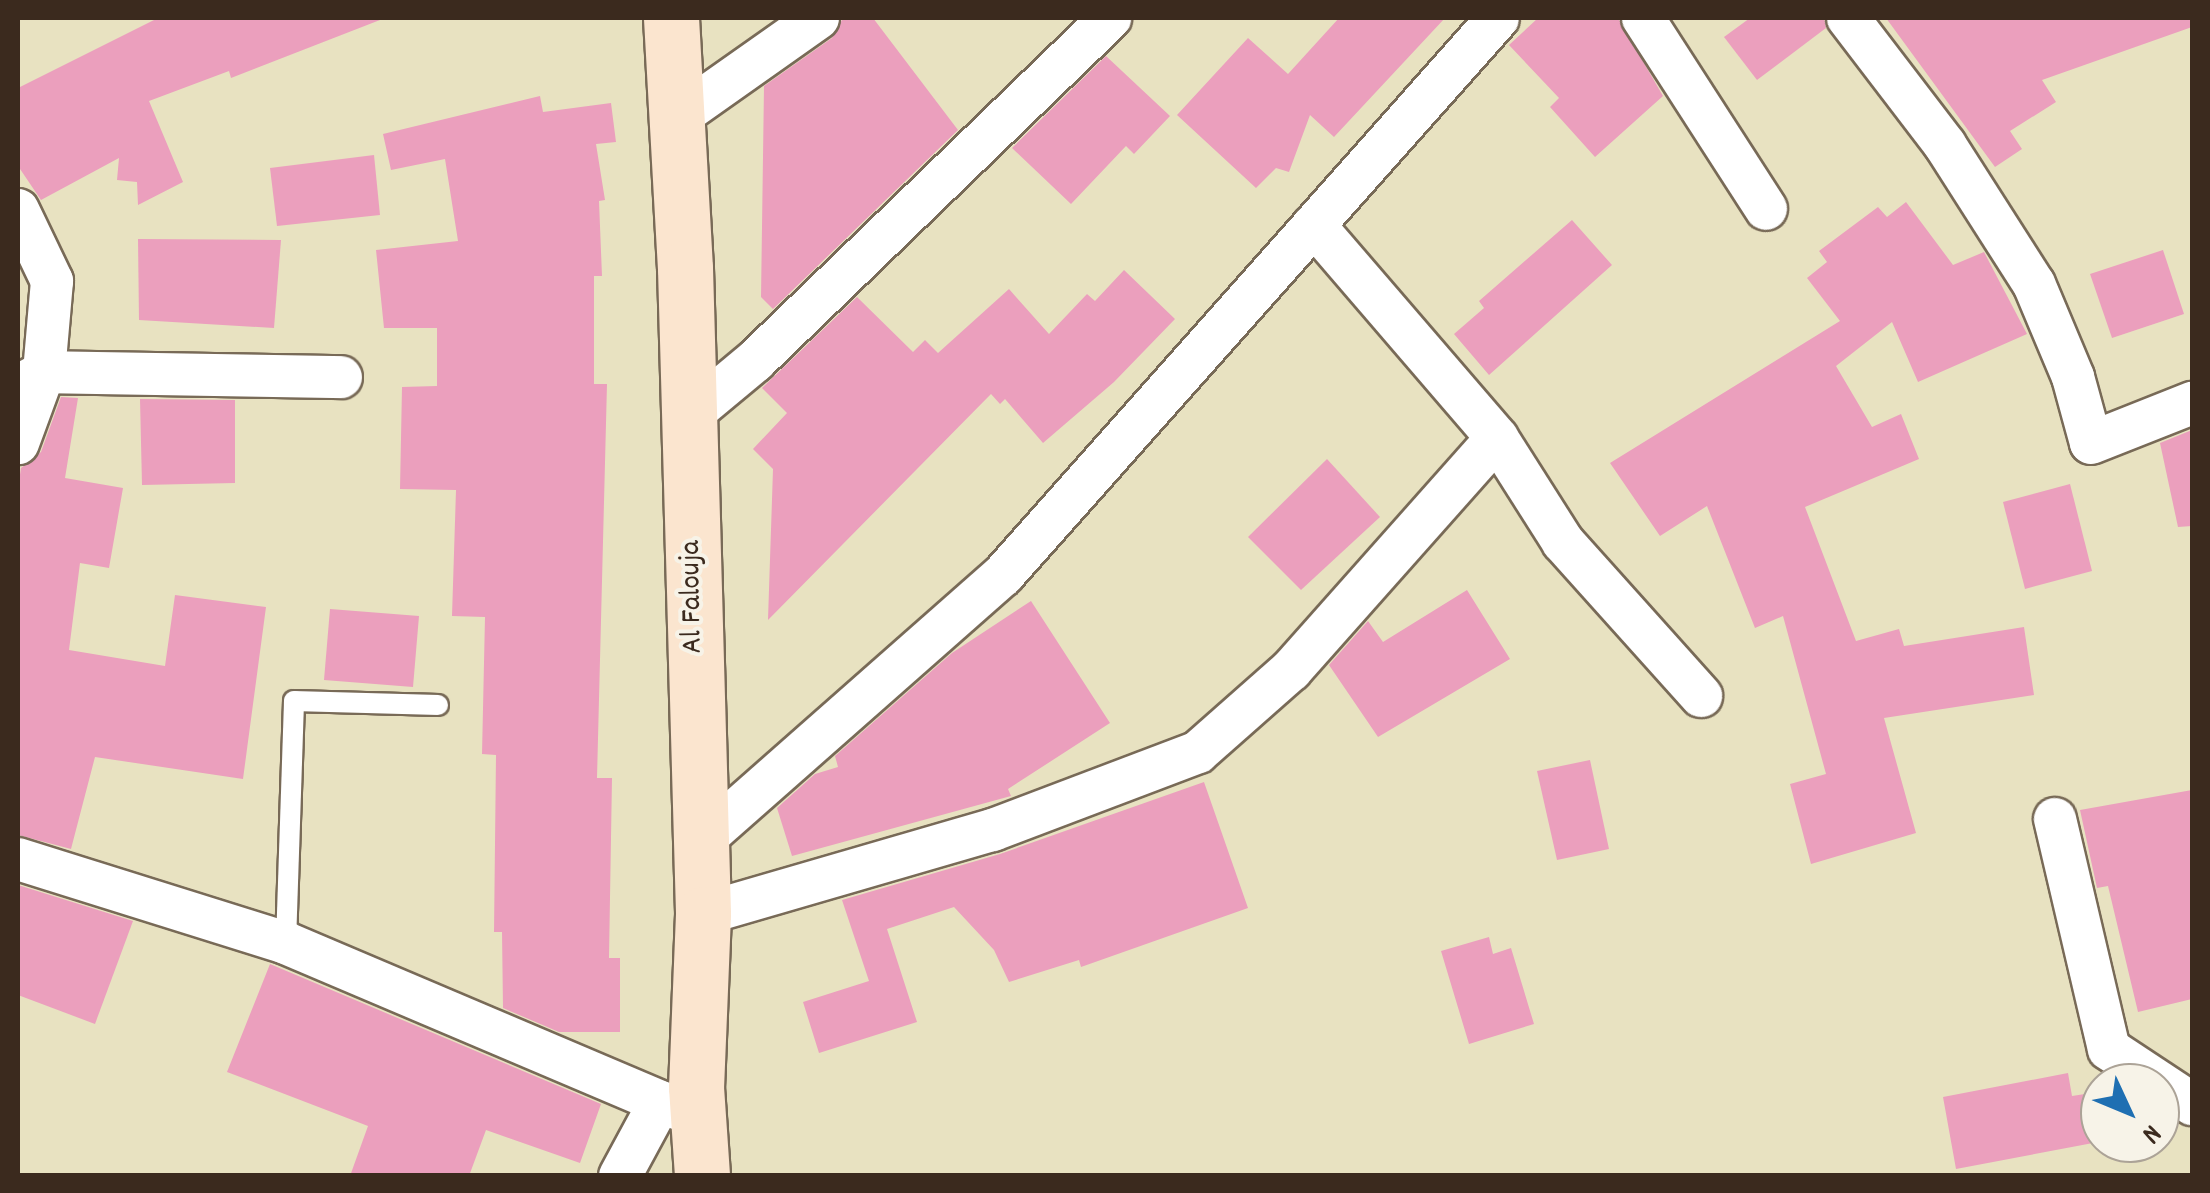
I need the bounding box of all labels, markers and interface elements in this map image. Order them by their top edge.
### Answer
street label: Al Falouja [675,540,713,654]
north arrow [2080,1063,2180,1163]
text: N [2131,1114,2169,1151]

